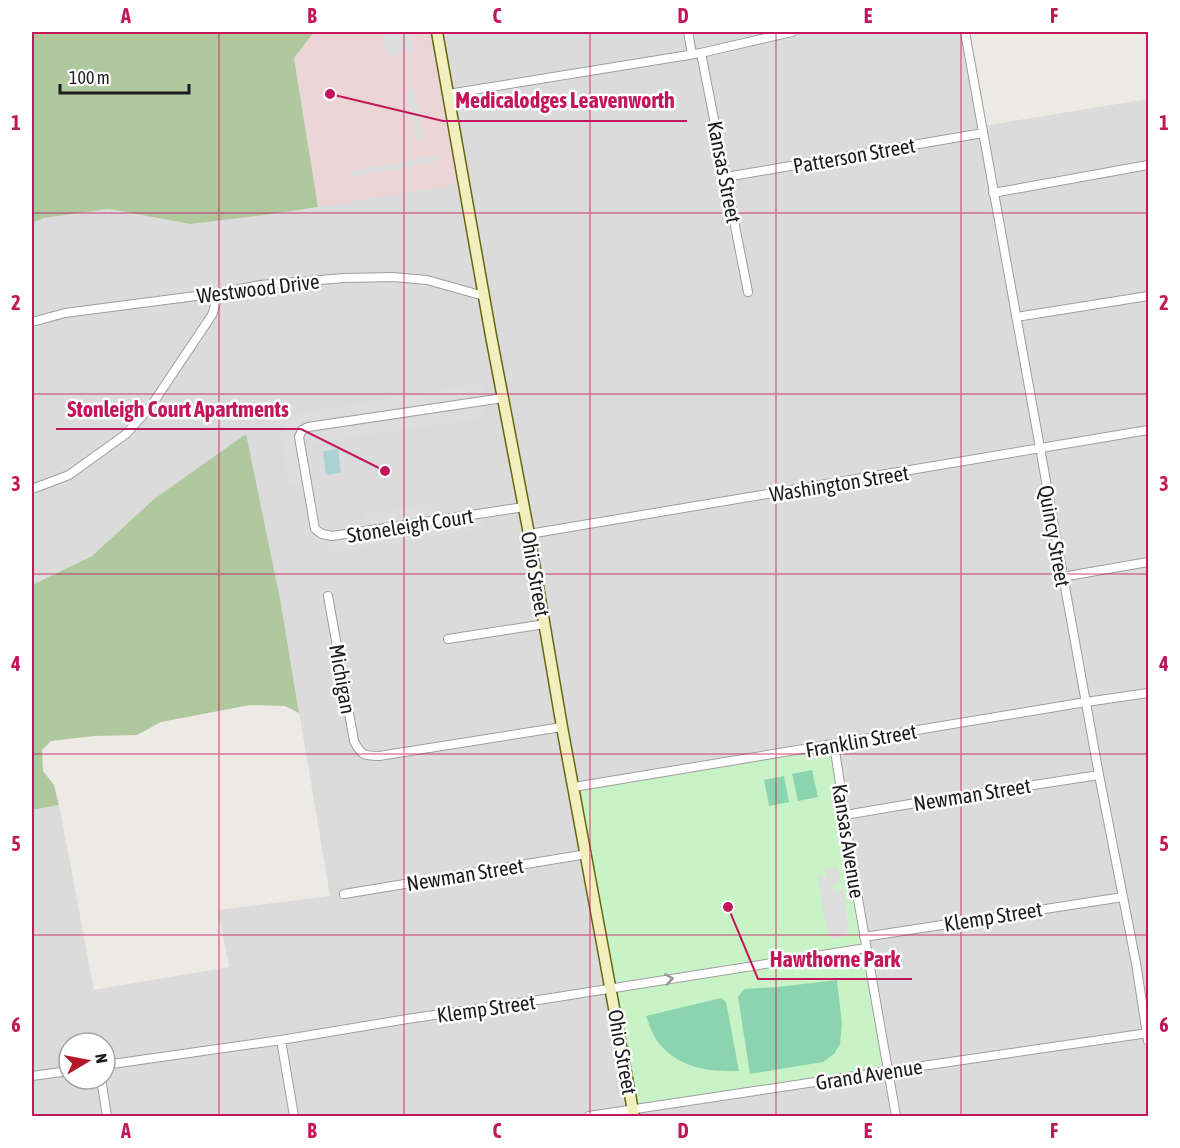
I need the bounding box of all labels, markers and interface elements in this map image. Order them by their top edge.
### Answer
text: A [120,4,131,27]
text: B [307,4,317,27]
text: C [493,4,502,27]
text: D [677,4,689,27]
text: E [864,4,873,27]
text: F [1050,4,1058,27]
scale bar [60,57,189,95]
text: 100 m [69,67,110,88]
callout: Medicalodges Leavenworth [443,81,687,121]
text: Medicalodges Leavenworth [455,87,675,113]
text: 1 [11,111,21,134]
text: 1 [1159,111,1169,134]
street label: Kansas Street [703,119,747,225]
street label: Patterson Street [791,132,917,178]
street label: Westwood Drive [195,269,321,307]
text: 2 [11,291,21,314]
text: 2 [1159,291,1169,314]
callout: Stonleigh Court Apartments [56,389,301,429]
text: Stonleigh Court Apartments [67,396,289,422]
street label: Washington Street [768,460,910,506]
text: 3 [11,472,21,495]
text: 3 [1159,472,1169,495]
street label: Quincy Street [1034,483,1076,589]
street label: Stoneleigh Court [345,503,475,547]
street label: Ohio Street [517,530,555,618]
street label: Michigan [325,642,361,716]
text: 4 [10,652,21,675]
text: 4 [1158,652,1169,675]
street label: Franklin Street [803,718,919,762]
street label: Newman Street [912,773,1032,815]
street label: Kansas Avenue [828,782,870,900]
text: 5 [11,832,21,855]
text: 5 [1159,832,1169,855]
street label: Newman Street [405,853,525,895]
street label: Klemp Street [942,896,1044,936]
callout: Hawthorne Park [758,939,912,979]
text: Hawthorne Park [770,946,901,972]
one-way arrow [664,973,674,986]
street label: Klemp Street [435,989,537,1027]
street label: Ohio Street [604,1008,642,1096]
text: 6 [11,1013,21,1036]
text: 6 [1159,1013,1169,1036]
north arrow [57,1031,117,1091]
text: N [92,1052,111,1065]
street label: Grand Avenue [814,1054,924,1094]
text: A [120,1119,131,1142]
text: B [307,1119,317,1142]
text: C [493,1119,502,1142]
text: D [677,1119,689,1142]
text: E [864,1119,873,1142]
text: F [1050,1119,1058,1142]

